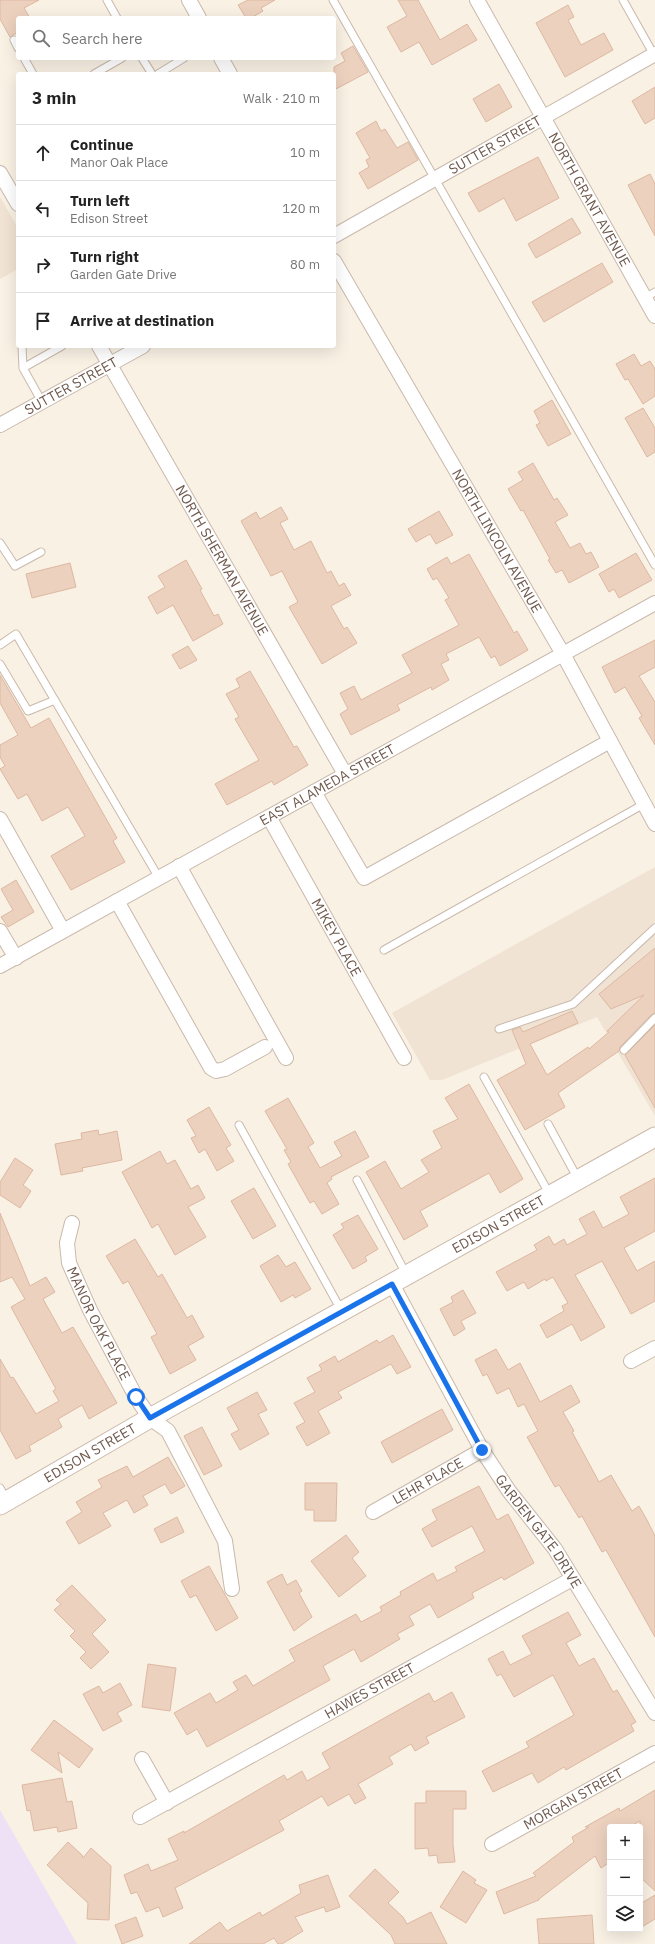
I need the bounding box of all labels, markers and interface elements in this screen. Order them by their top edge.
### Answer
search box [16,16,336,60]
icon: search [30,27,52,49]
text: Search here [62,29,142,48]
text: 3 min [32,87,76,109]
text: Walk · 210 m [243,90,320,107]
street label: SUTTER STREET [445,111,544,178]
street label: NORTH GRANT AVENUE [544,129,634,270]
text: Continue [70,135,134,154]
icon: ahead [32,142,54,164]
text: 10 m [290,144,320,161]
text: Manor Oak Place [70,154,168,171]
text: Turn left [70,191,130,210]
icon: left [32,198,54,220]
text: 120 m [282,200,320,217]
text: Edison Street [70,210,148,227]
text: Turn right [70,247,139,266]
icon: right [32,254,54,276]
text: 80 m [290,256,320,273]
text: Garden Gate Drive [70,266,177,283]
icon: arrive [32,310,54,332]
text: Arrive at destination [70,311,214,330]
street label: SUTTER STREET [21,353,121,419]
street label: NORTH LINCOLN AVENUE [448,466,546,616]
street label: NORTH SHERMAN AVENUE [172,481,273,639]
street label: EAST ALAMEDA STREET [256,740,398,829]
street label: MIKEY PLACE [307,895,366,980]
street label: EDISON STREET [449,1191,548,1257]
street label: MANOR OAK PLACE [63,1264,135,1383]
route start [127,1388,145,1406]
street label: EDISON STREET [41,1419,139,1487]
route end [473,1441,491,1459]
street label: LEHR PLACE [389,1454,466,1508]
street label: GARDEN GATE DRIVE [491,1471,586,1592]
street label: HAWES STREET [321,1659,418,1723]
street label: MORGAN STREET [520,1764,626,1834]
map controls [607,1824,643,1932]
button: + [607,1824,643,1860]
button: − [607,1860,643,1896]
button: layers [607,1896,643,1932]

